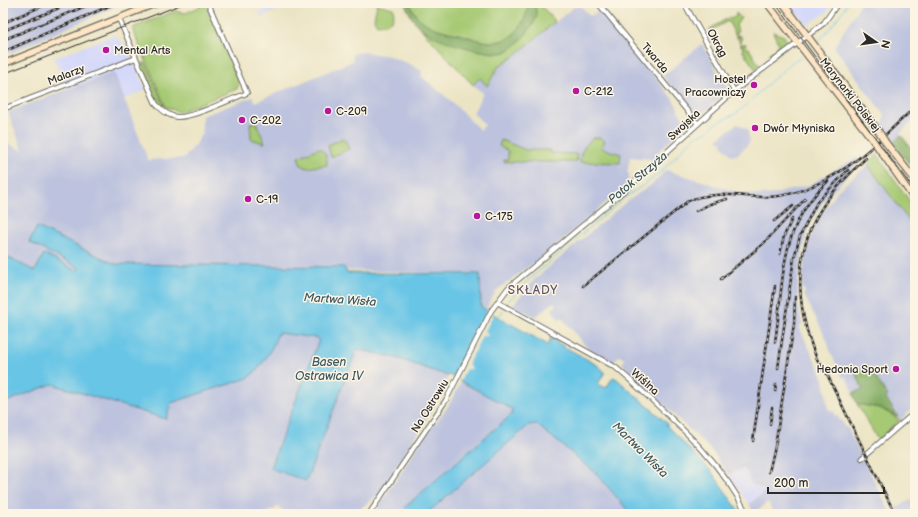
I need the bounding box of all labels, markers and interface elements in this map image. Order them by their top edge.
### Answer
north arrow [856,22,896,62]
street label: Okrąg [704,27,730,59]
text: N [878,39,893,50]
street label: Twarda [639,40,671,76]
place label: Mental Arts [114,44,171,57]
marker: Mental Arts [101,45,111,55]
street label: Marynarki Polskiej [817,55,883,135]
street label: Malarzy [46,62,86,88]
place label: Hostel Pracowniczy [685,73,746,99]
marker: Hostel Pracowniczy [749,80,759,90]
place label: C-212 [584,85,613,98]
marker: C-212 [571,86,581,96]
place label: C-209 [336,105,367,118]
marker: C-209 [323,106,333,116]
street label: Swojska [665,107,703,143]
place label: C-202 [250,114,282,127]
marker: C-202 [237,115,247,125]
place label: Dwór Młyniska [763,122,835,135]
marker: Dwór Młyniska [750,123,760,133]
water label: Potok Strzyża [605,149,671,207]
place label: C-19 [256,193,278,206]
marker: C-19 [243,194,253,204]
place label: C-175 [485,210,513,223]
marker: C-175 [472,211,482,221]
district label: SKŁADY [508,283,558,298]
water label: Martwa Wisła [303,290,377,310]
water label: Basen Ostrawica IV [295,355,365,384]
place label: Hedonia Sport [816,363,889,376]
marker: Hedonia Sport [891,364,901,374]
street label: Wiślna [628,366,662,398]
street label: Na Ostrowiu [408,377,452,435]
water label: Martwa Wisła [609,419,671,481]
scale bar [768,469,884,495]
text: 200 m [774,476,808,491]

